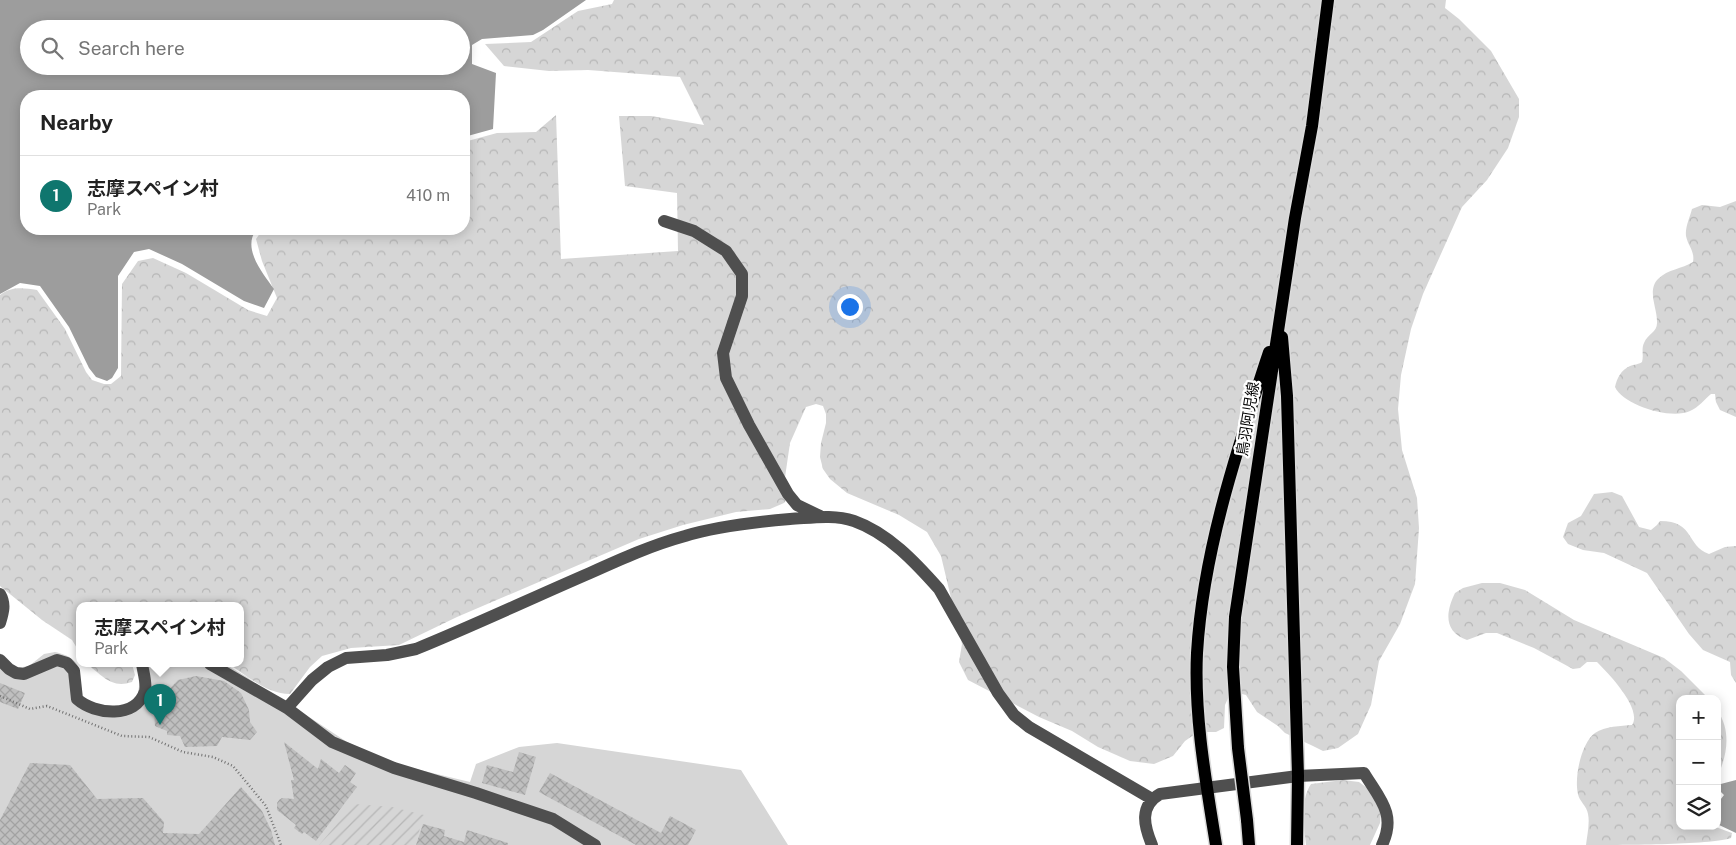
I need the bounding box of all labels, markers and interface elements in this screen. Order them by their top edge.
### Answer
search box [20,20,470,75]
icon: search [38,34,66,62]
text: Search here [78,37,185,59]
text: Nearby [40,110,113,135]
text: 志摩スペイン村 [87,177,219,199]
text: 1 [53,186,59,205]
text: 410 m [406,186,450,205]
text: Park [87,200,121,219]
your location [837,294,863,320]
street label: 鳥羽阿児線 [1233,381,1262,457]
popup [76,602,244,667]
text: 志摩スペイン村 [94,616,226,638]
text: Park [94,639,128,658]
pin: 1 [144,684,176,725]
map controls [1676,695,1721,830]
button: + [1676,695,1721,740]
button: − [1676,740,1721,785]
button: layers [1676,785,1721,830]

